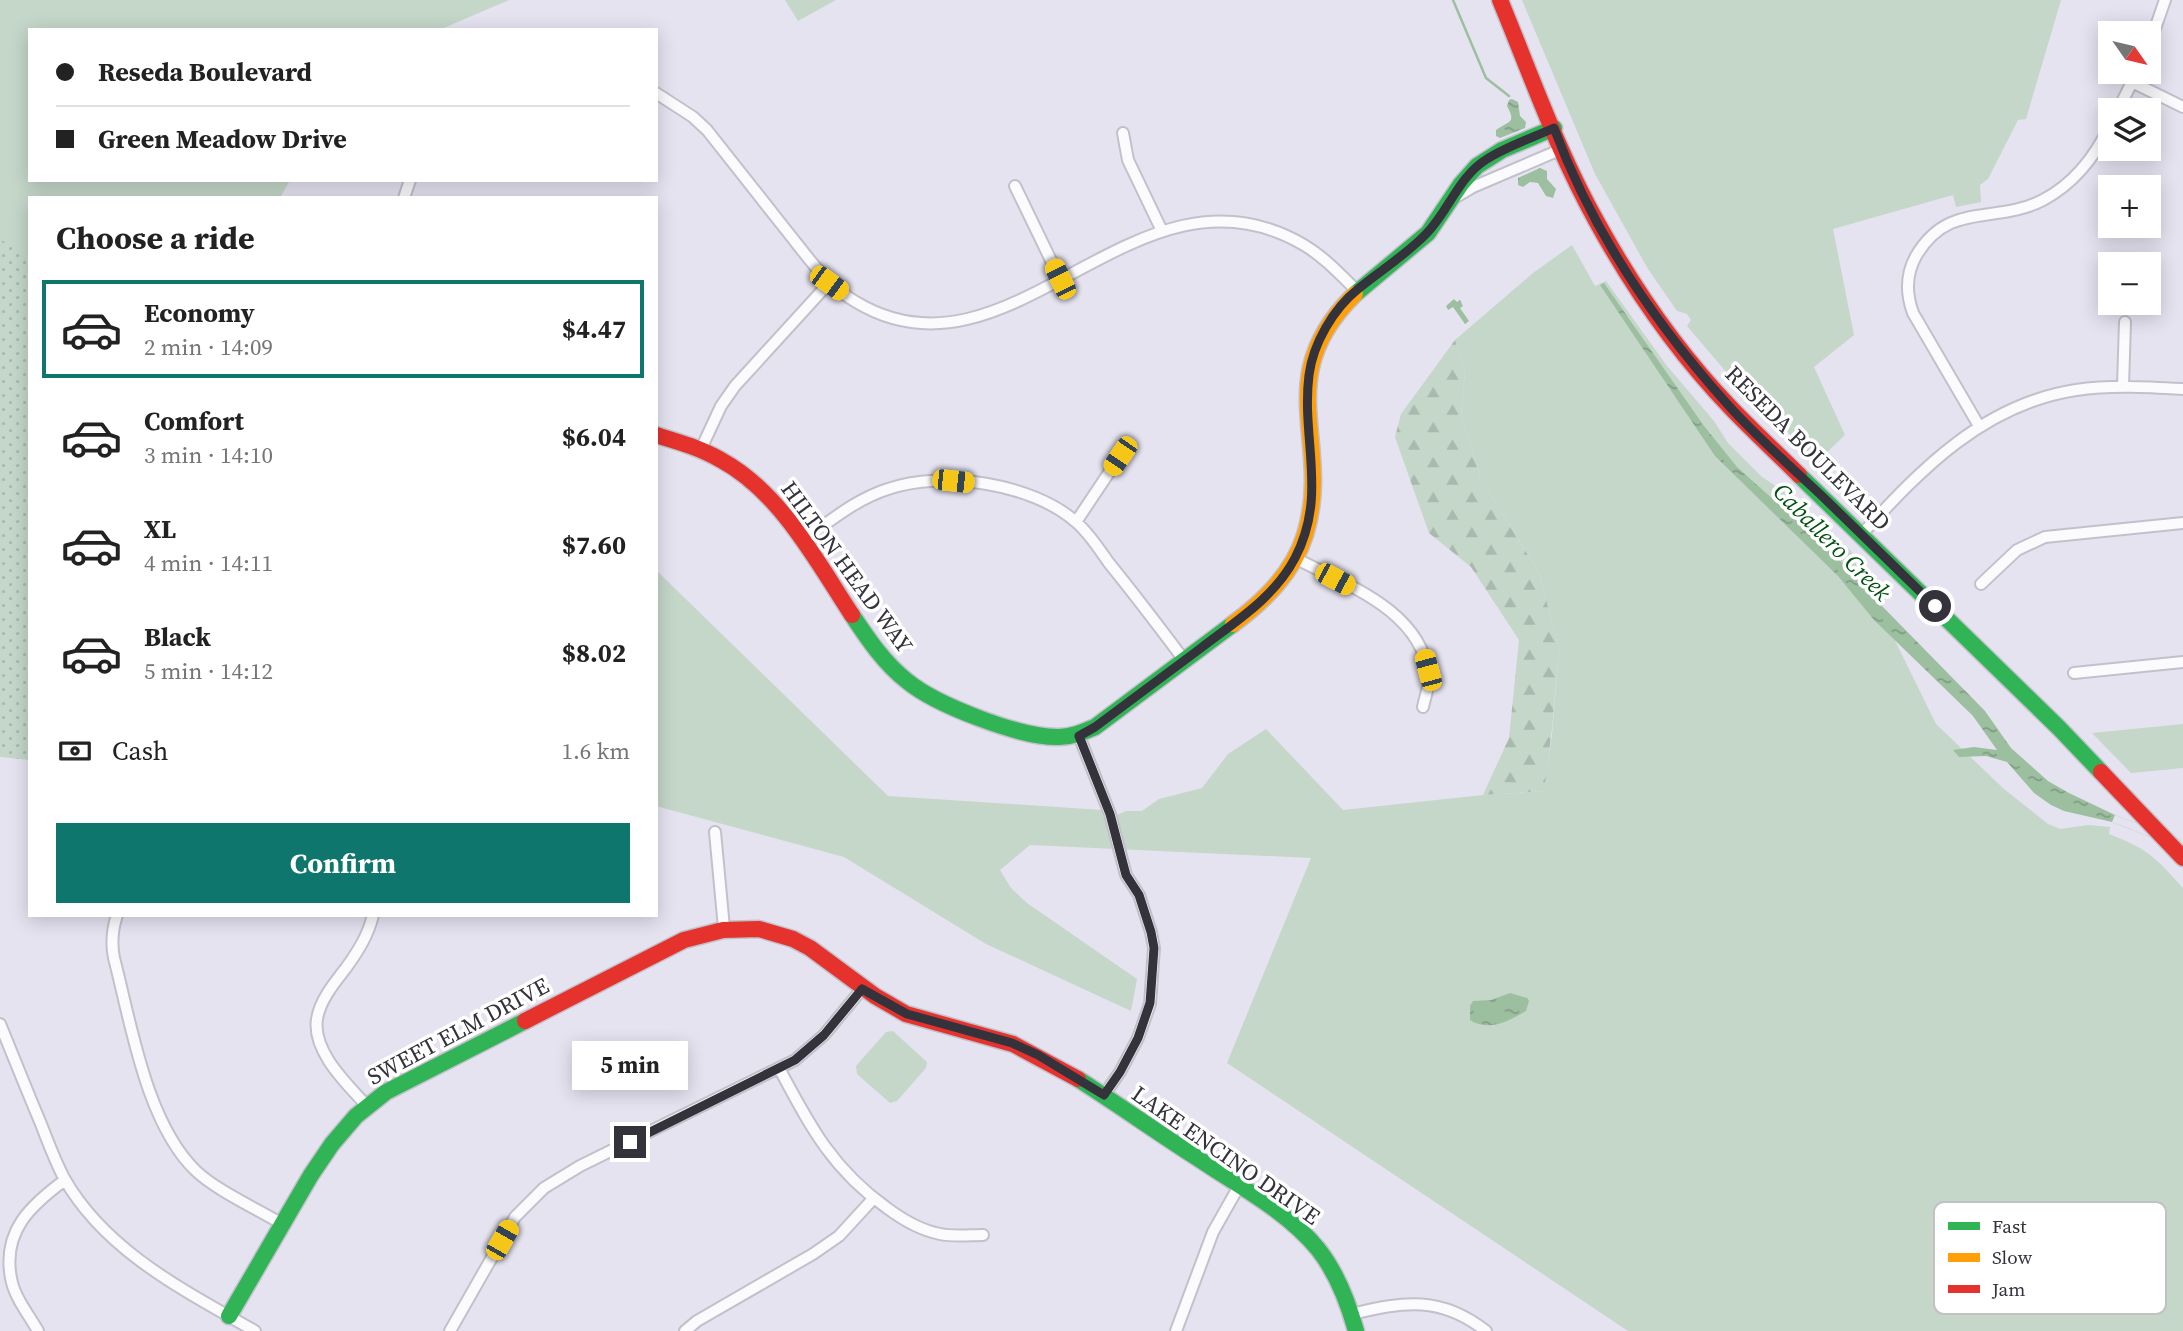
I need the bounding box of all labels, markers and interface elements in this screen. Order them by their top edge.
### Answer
north arrow [2098,21,2161,84]
map controls [2098,21,2161,315]
text: Reseda Boulevard [98,54,312,90]
button: layers [2098,98,2161,161]
text: Green Meadow Drive [98,121,347,157]
button: + [2098,175,2161,238]
text: Choose a ride [56,216,255,260]
button: − [2098,252,2161,315]
car [1042,256,1079,302]
car [806,262,853,304]
text: Economy [144,295,255,331]
icon: car [60,298,123,361]
text: $4.47 [562,311,626,347]
text: 2 min · 14:09 [144,331,273,363]
street label: RESEDA BOULEVARD [1718,358,1898,538]
text: Comfort [144,403,244,439]
icon: car [60,406,123,469]
text: $6.04 [562,419,626,455]
car [1100,433,1141,479]
text: 3 min · 14:10 [144,439,273,471]
car [932,468,975,494]
street label: HILTON HEAD WAY [774,474,921,660]
water label: Caballero Creek [1766,475,1899,608]
text: XL [144,511,176,547]
icon: car [60,514,123,577]
text: $7.60 [562,527,626,563]
text: 4 min · 14:11 [144,547,273,579]
car [1312,560,1359,598]
route start [1919,590,1951,622]
text: Black [144,619,211,655]
icon: car [60,622,123,685]
text: $8.02 [562,635,626,671]
car [1413,647,1444,693]
text: 5 min · 14:12 [144,655,273,687]
icon: cash [56,732,94,770]
text: Cash [112,733,168,769]
text: 1.6 km [561,735,630,767]
button: Confirm [56,823,630,903]
street label: SWEET ELM DRIVE [361,969,555,1092]
callout: 5 min [572,1040,688,1090]
text: 5 min [600,1049,660,1081]
street label: LAKE ENCINO DRIVE [1125,1078,1327,1232]
route end [614,1126,646,1158]
legend [1934,1202,2166,1314]
text: Fast [1992,1213,2027,1239]
car [483,1217,522,1263]
text: Slow [1992,1244,2033,1270]
text: Jam [1991,1276,2025,1302]

